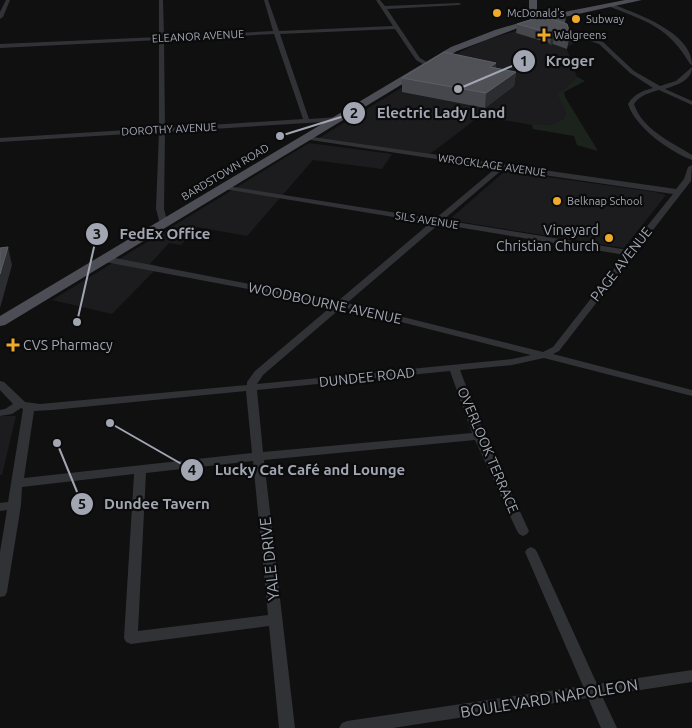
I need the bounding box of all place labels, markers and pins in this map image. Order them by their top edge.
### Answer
marker: McDonald's [491,7,503,19]
place label: McDonald's [507,7,565,19]
marker: Subway [570,13,582,25]
place label: Subway [586,13,625,25]
marker: Walgreens [538,29,550,41]
place label: Walgreens [554,29,606,41]
callout: Kroger [511,46,605,76]
callout: Electric Lady Land [342,98,515,128]
marker: Belknap School [551,195,563,207]
place label: Belknap School [567,195,642,207]
callout: FedEx Office [84,219,220,249]
place label: Vineyard Christian Church [496,222,599,254]
marker: Vineyard Christian Church [603,232,615,244]
place label: CVS Pharmacy [23,337,113,353]
marker: CVS Pharmacy [7,339,19,351]
callout: Lucky Cat Café and Lounge [179,455,415,485]
callout: Dundee Tavern [69,489,220,519]

